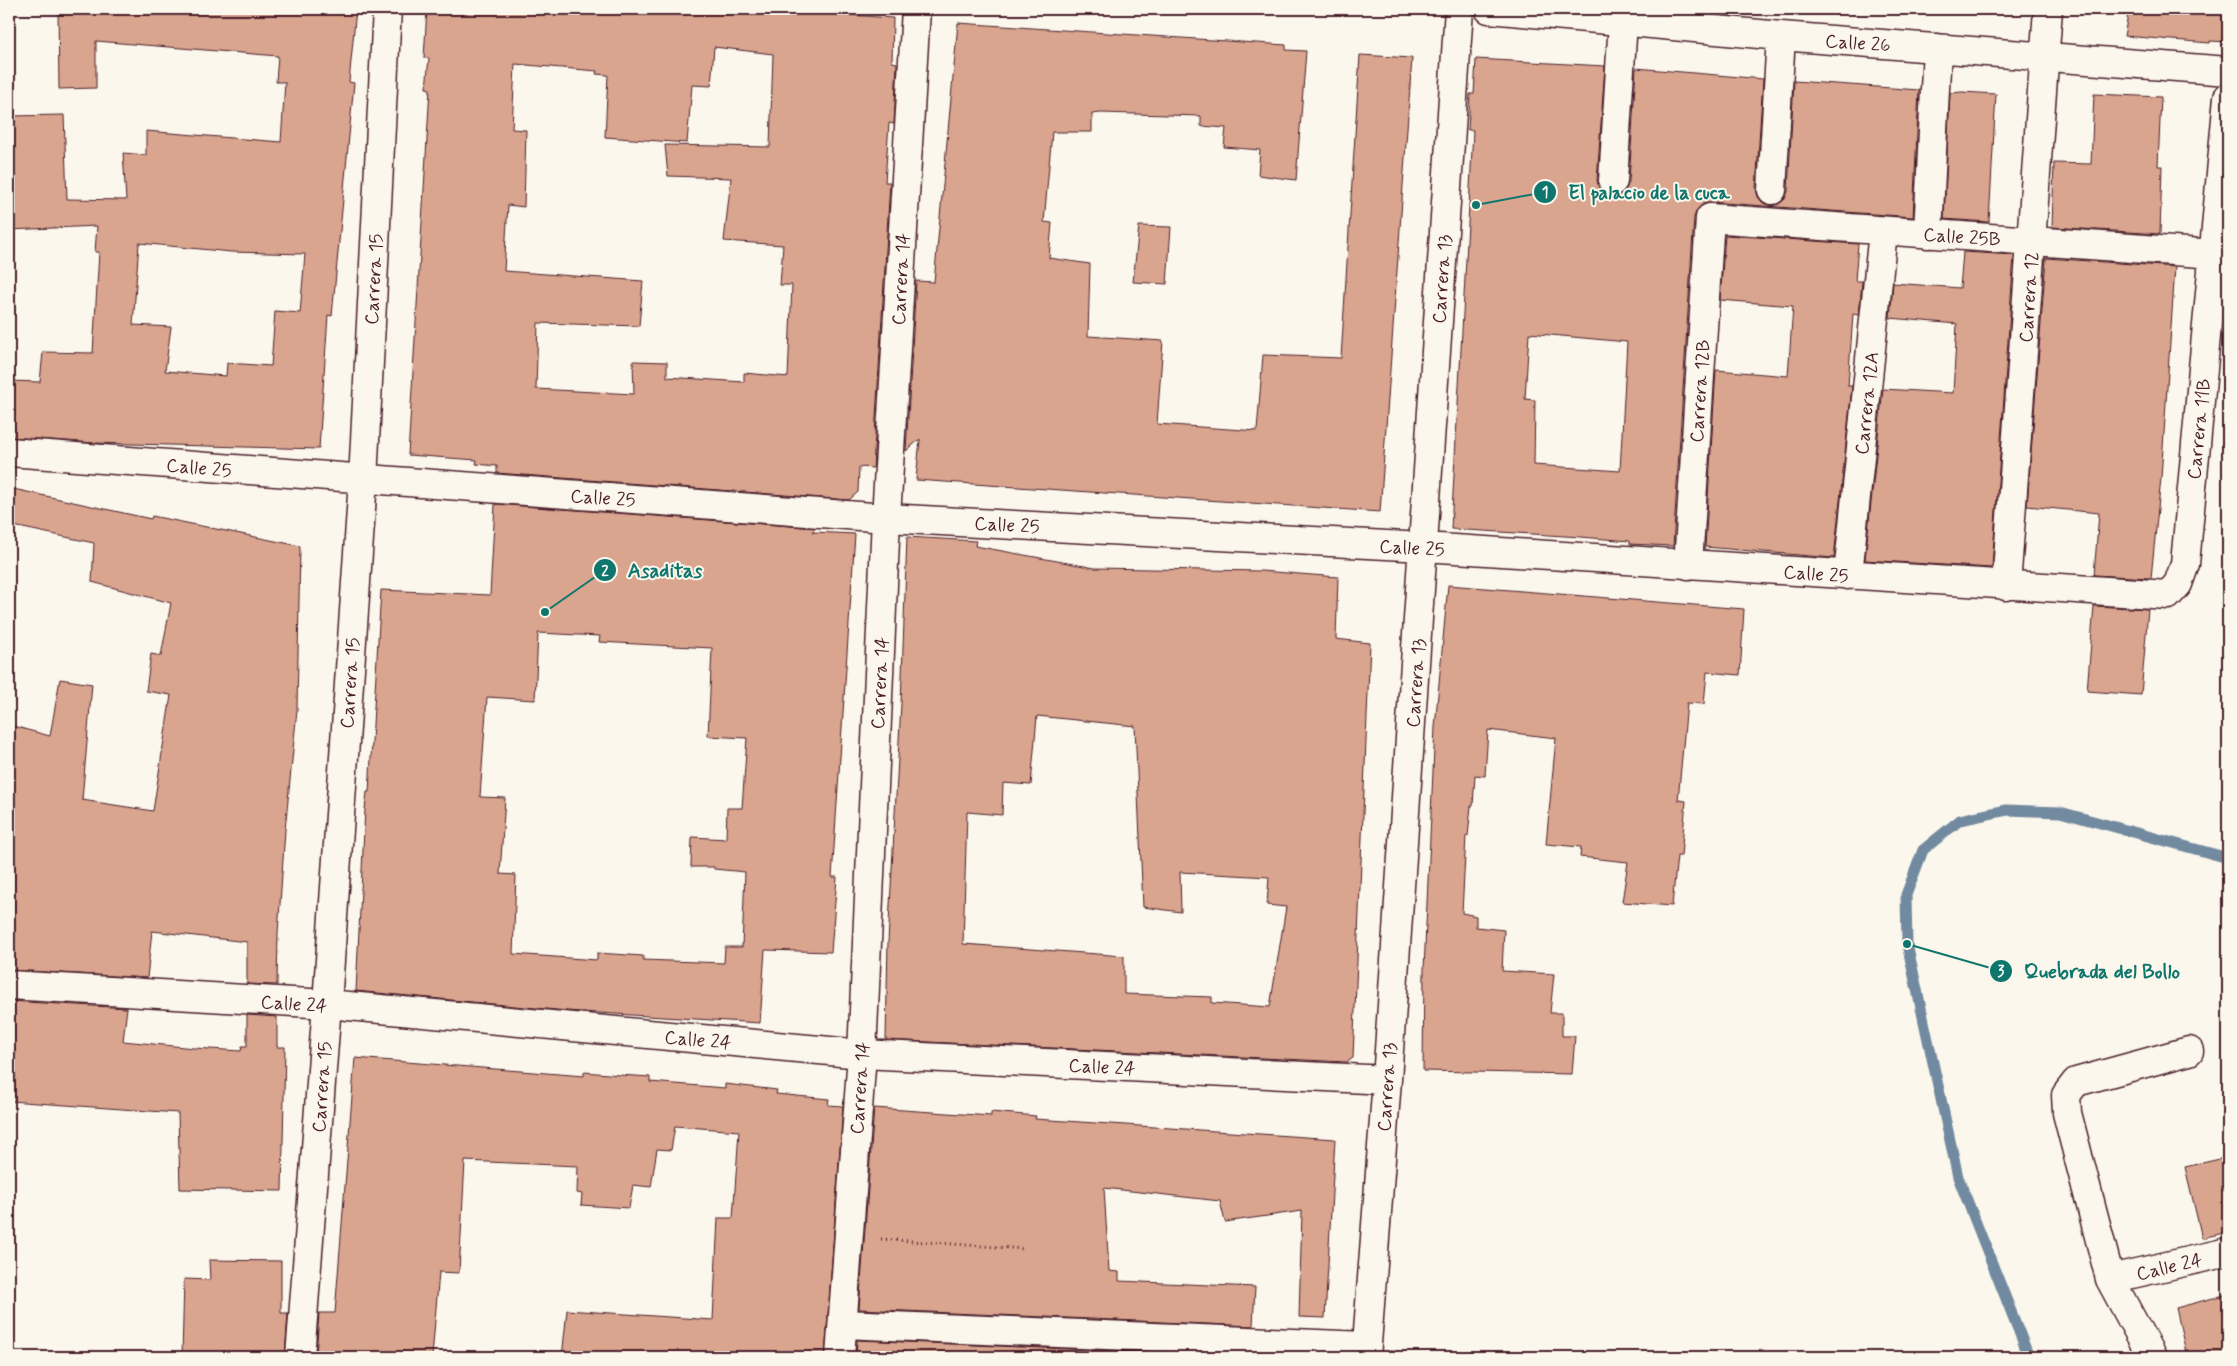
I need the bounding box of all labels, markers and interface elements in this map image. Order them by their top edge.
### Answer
street label: Calle 26 [1824,29,1892,58]
callout: El palacio de la cuca [1533,174,1740,209]
text: El palacio de la cuca [1568,180,1731,207]
text: 1 [1542,183,1548,203]
street label: Calle 25B [1922,222,2001,253]
street label: Carrera 14 [887,232,916,326]
street label: Carrera 15 [360,233,389,325]
street label: Carrera 13 [1427,234,1458,324]
street label: Carrera 12 [2014,251,2045,343]
street label: Carrera 12B [1684,339,1717,443]
street label: Carrera 12A [1850,350,1885,456]
street label: Carrera 11B [2182,377,2217,481]
street label: Calle 25 [165,453,233,484]
street label: Calle 25 [569,484,636,513]
street label: Calle 25 [974,511,1040,540]
street label: Calle 25 [1379,534,1445,563]
callout: Asaditas [593,553,712,588]
text: Asaditas [628,558,703,585]
street label: Calle 25 [1782,560,1849,589]
text: 2 [601,562,609,582]
street label: Carrera 14 [866,636,895,730]
street label: Carrera 15 [335,637,366,729]
street label: Carrera 13 [1401,638,1432,728]
callout: Quebrada del Bollo [1988,953,2190,988]
text: Quebrada del Bollo [2024,959,2180,986]
text: 3 [1998,962,2005,982]
street label: Calle 24 [260,990,328,1019]
street label: Calle 24 [663,1025,732,1056]
street label: Carrera 15 [307,1041,338,1133]
street label: Carrera 14 [845,1041,876,1135]
street label: Carrera 13 [1372,1042,1403,1132]
street label: Calle 24 [1068,1053,1136,1082]
street label: Calle 24 [2134,1248,2205,1287]

